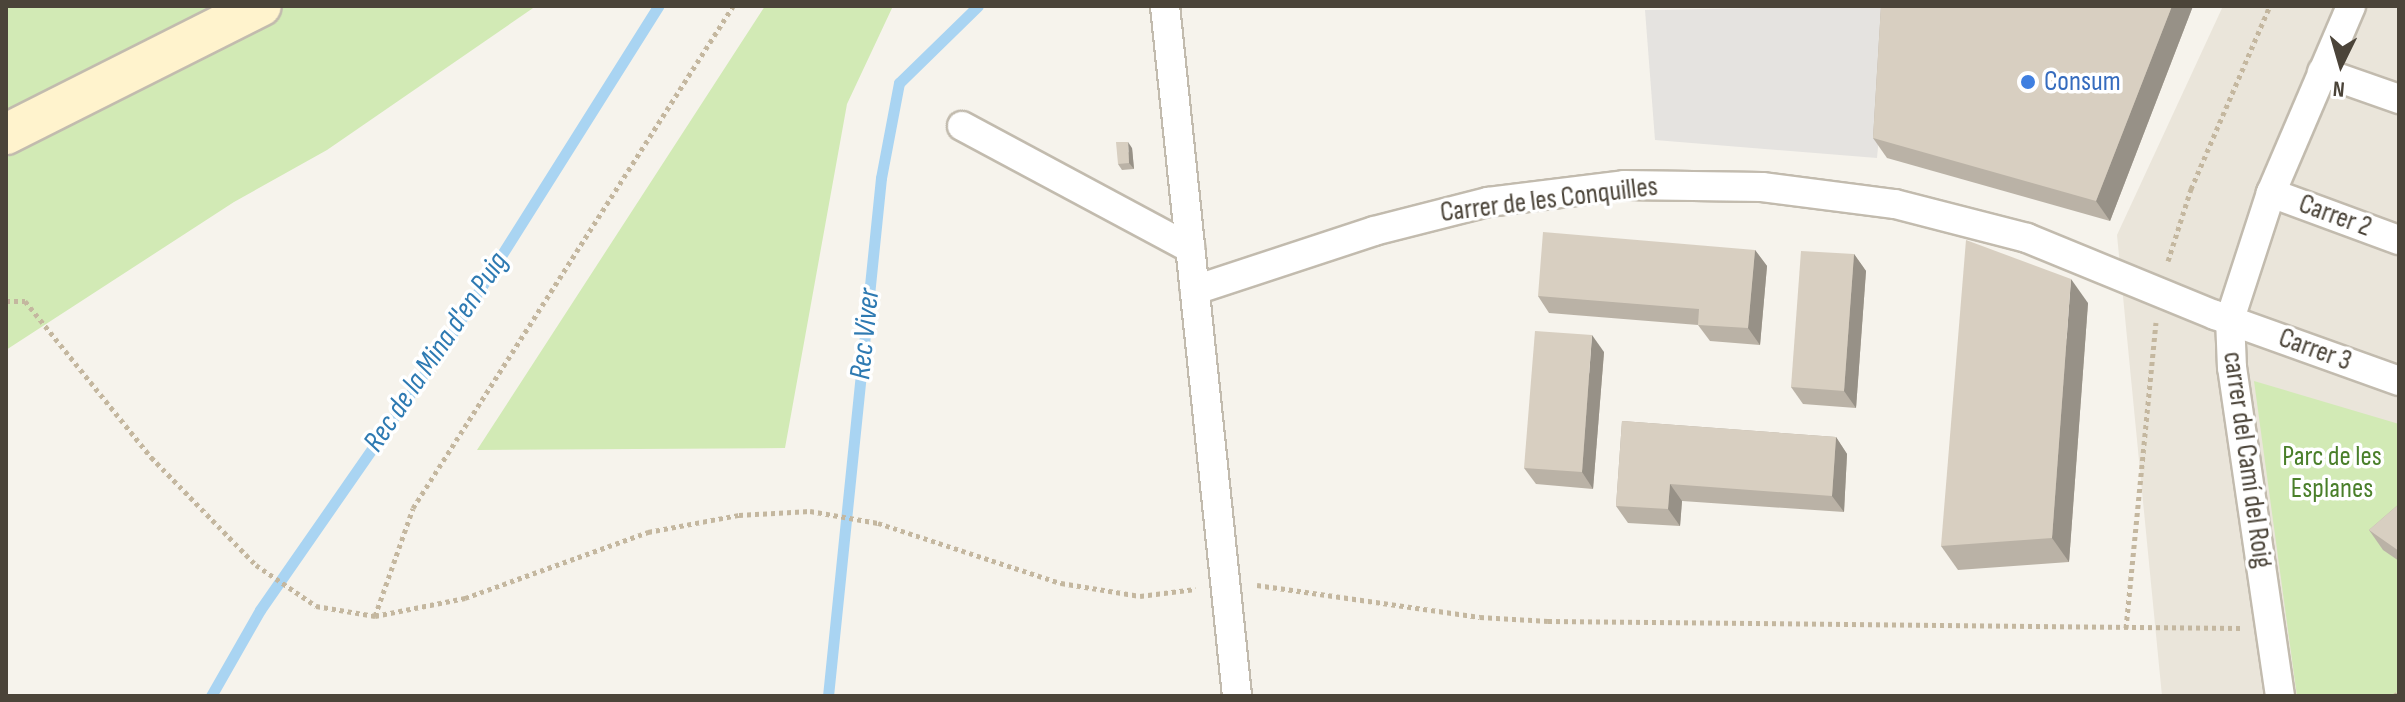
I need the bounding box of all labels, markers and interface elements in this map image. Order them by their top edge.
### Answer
north arrow [2301,24,2381,104]
place label: Consum [2044,65,2121,99]
marker: Consum [2019,73,2037,91]
text: N [2332,74,2346,102]
street label: Carrer de les Conquilles [1438,170,1660,230]
street label: Carrer 2 [2294,187,2376,245]
water label: Rec de la Mina d'en Puig [356,245,516,459]
water label: Rec Viver [842,287,888,381]
street label: Carrer 3 [2274,321,2356,379]
street label: carrer del Camí del Roig [2215,350,2279,570]
park label: Parc de les Esplanes [2282,440,2382,506]

